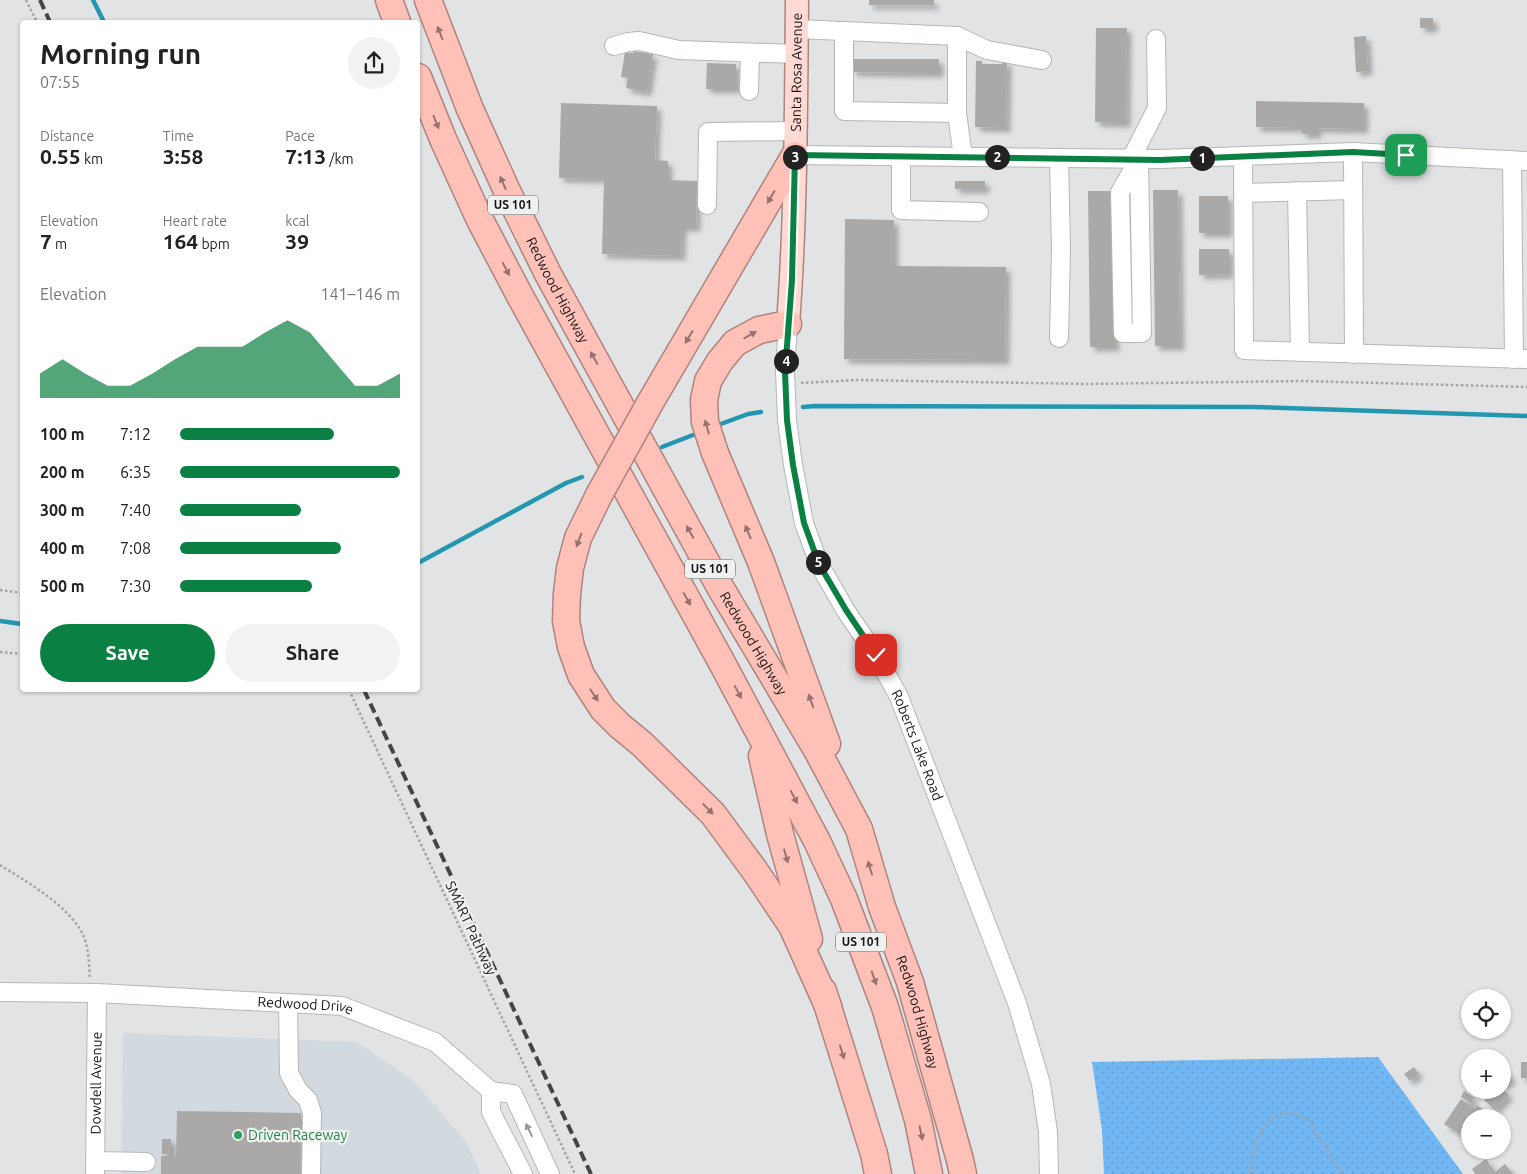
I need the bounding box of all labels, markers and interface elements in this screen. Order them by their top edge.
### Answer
street label: Santa Rosa Avenue [788,13,805,132]
one-way arrow [436,25,444,40]
button: share [348,37,400,89]
text: Morning run [40,38,201,69]
text: 07:55 [40,73,80,91]
one-way arrow [432,115,440,130]
text: Distance [40,128,94,144]
text: Time [163,128,194,144]
text: Pace [285,128,315,144]
pin [1385,134,1427,176]
icon: arrive [1392,141,1420,169]
text: 0.55 [40,144,81,168]
text: 3:58 [163,144,203,168]
text: 7:13 [285,144,326,168]
pin: 3 [782,144,808,170]
pin: 2 [984,144,1010,170]
pin: 1 [1190,146,1214,170]
text: 3 [792,149,799,165]
text: 2 [994,149,1001,165]
text: 1 [1199,150,1206,166]
text: km [81,151,103,167]
text: /km [326,151,354,167]
one-way arrow [498,176,506,190]
one-way arrow [767,191,776,204]
road number: US 101 [488,196,538,214]
text: Elevation [40,213,98,229]
text: Heart rate [163,213,227,229]
text: kcal [285,213,310,229]
text: 7 [40,229,52,253]
text: 164 [163,229,198,253]
text: 39 [285,229,309,253]
street label: Redwood Highway [523,235,592,346]
text: m [52,236,67,252]
text: bpm [198,236,230,252]
one-way arrow [501,262,510,276]
text: Elevation [40,285,107,303]
text: 141–146 m [320,285,400,303]
one-way arrow [743,330,757,339]
one-way arrow [684,331,693,344]
pin: 4 [774,348,798,374]
one-way arrow [590,350,598,365]
text: 4 [783,353,790,369]
one-way arrow [703,419,711,435]
text: 100 m [40,425,85,443]
text: 7:12 [120,425,151,443]
text: 200 m [40,463,85,481]
text: 6:35 [120,463,151,481]
text: 300 m [40,501,85,519]
text: 7:40 [120,501,151,519]
one-way arrow [744,524,752,539]
one-way arrow [686,525,694,540]
one-way arrow [574,533,582,548]
text: 400 m [40,539,85,557]
text: 7:08 [120,539,151,557]
pin: 5 [806,550,830,574]
text: 5 [815,554,822,570]
road number: US 101 [685,560,735,578]
text: 500 m [40,577,85,595]
text: 7:30 [120,577,151,595]
street label: Redwood Highway [717,589,791,698]
one-way arrow [683,592,691,606]
button: Save [40,624,215,682]
button: Share [225,624,400,682]
pin [855,634,897,676]
icon: check [862,641,890,669]
one-way arrow [733,686,742,699]
street label: Roberts Lake Road [888,687,946,803]
one-way arrow [589,688,599,702]
one-way arrow [807,694,814,709]
one-way arrow [790,790,798,805]
one-way arrow [702,803,714,815]
one-way arrow [782,849,790,864]
one-way arrow [866,860,874,875]
street label: SMART Pathway [442,878,500,978]
road number: US 101 [836,932,886,952]
street label: Redwood Highway [893,953,942,1071]
one-way arrow [871,970,878,985]
map controls [1461,989,1511,1159]
button: locate [1461,989,1511,1039]
street label: Redwood Drive [257,994,356,1018]
street label: Dowdell Avenue [87,1032,105,1134]
one-way arrow [839,1045,847,1060]
button: + [1461,1049,1511,1099]
button: − [1461,1109,1511,1159]
one-way arrow [525,1123,533,1137]
one-way arrow [917,1126,925,1141]
place label: Driven Raceway [248,1127,347,1143]
marker: Driven Raceway [232,1129,244,1141]

